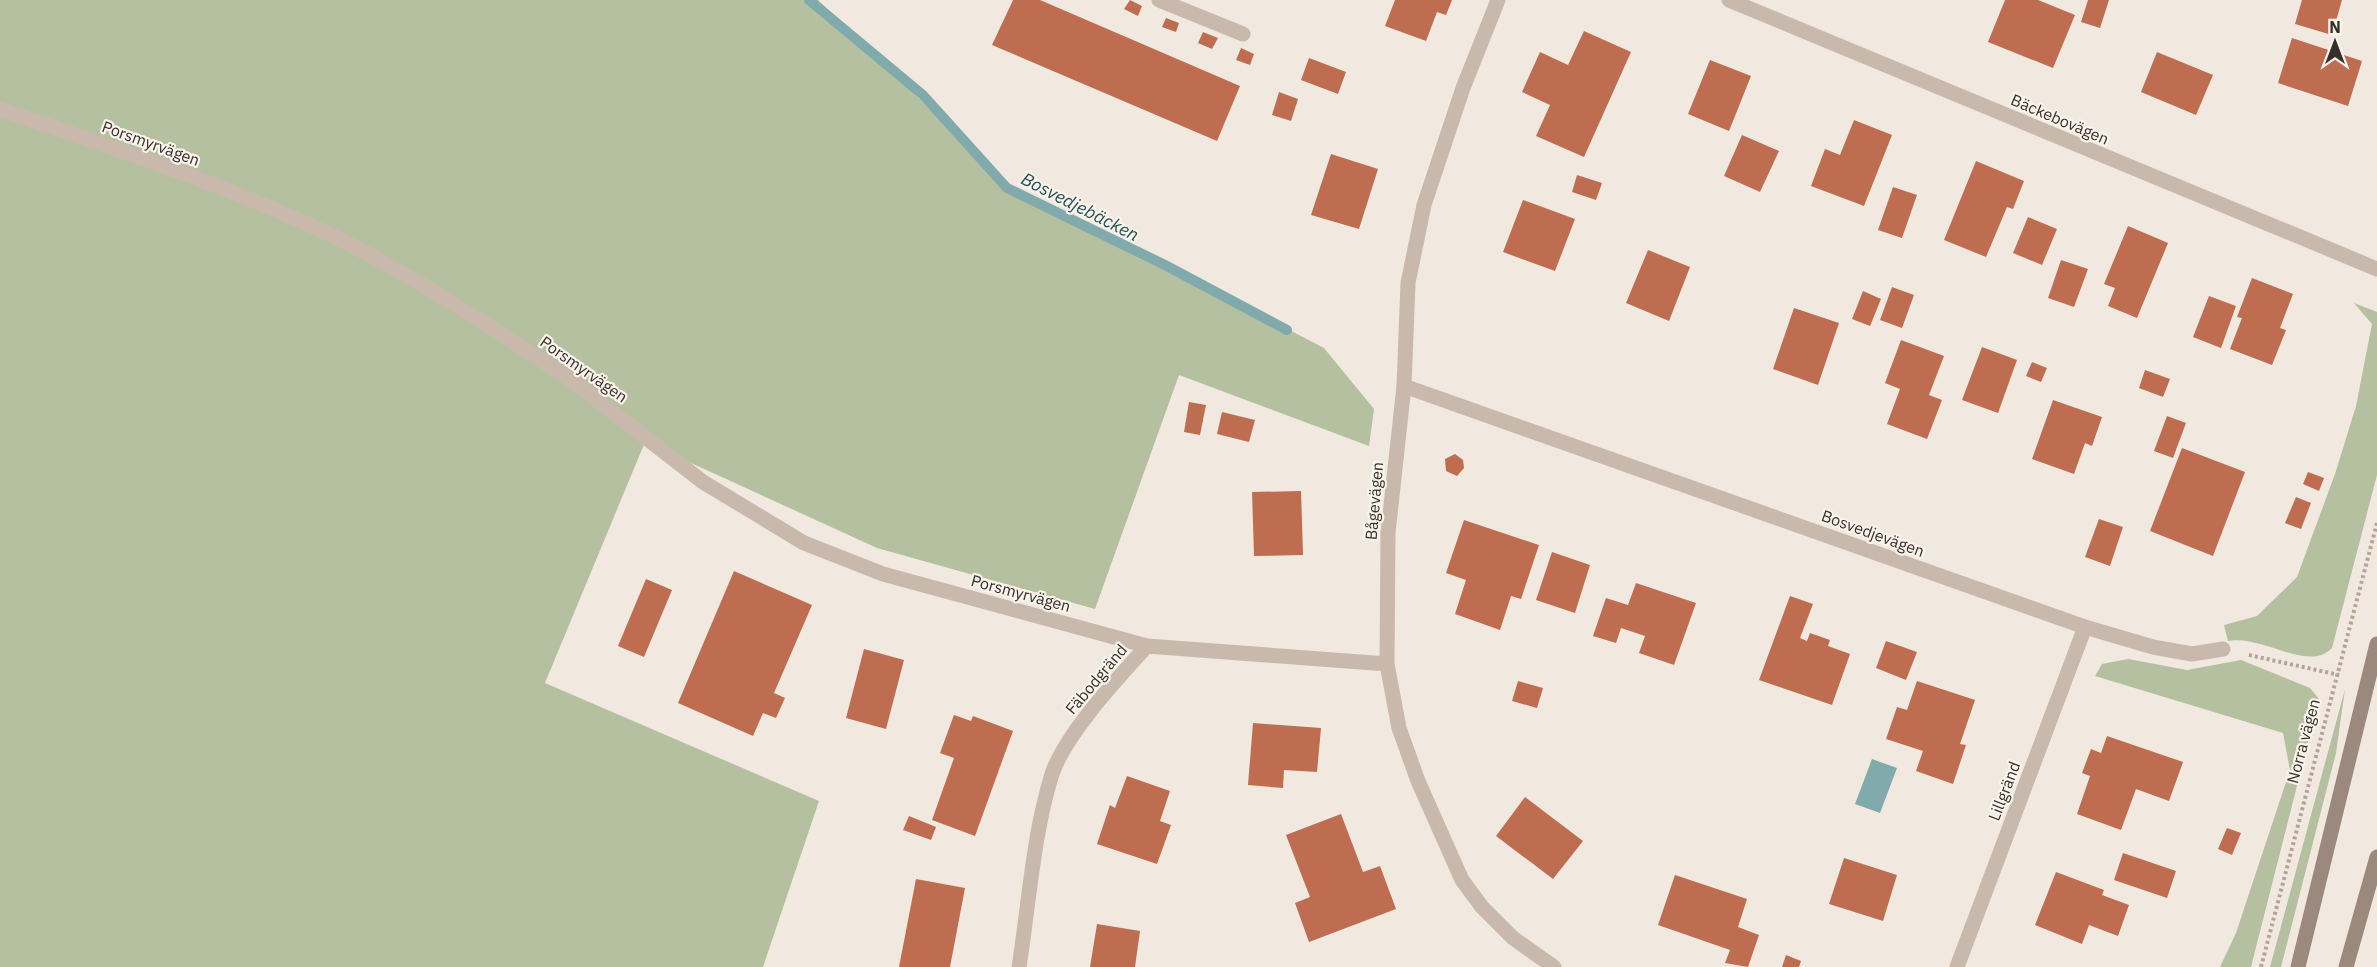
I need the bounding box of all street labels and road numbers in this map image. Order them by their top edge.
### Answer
street label: Bäckebovägen [2008,89,2112,149]
street label: Porsmyrvägen [99,116,203,170]
street label: Porsmyrvägen [536,331,632,407]
street label: Bågevägen [1361,461,1387,541]
street label: Bosvedjevägen [1819,505,1927,561]
street label: Porsmyrvägen [969,570,1073,616]
street label: Fäbodgränd [1061,640,1131,718]
street label: Norra vägen [2282,696,2324,786]
street label: Lillgränd [1984,759,2024,823]

